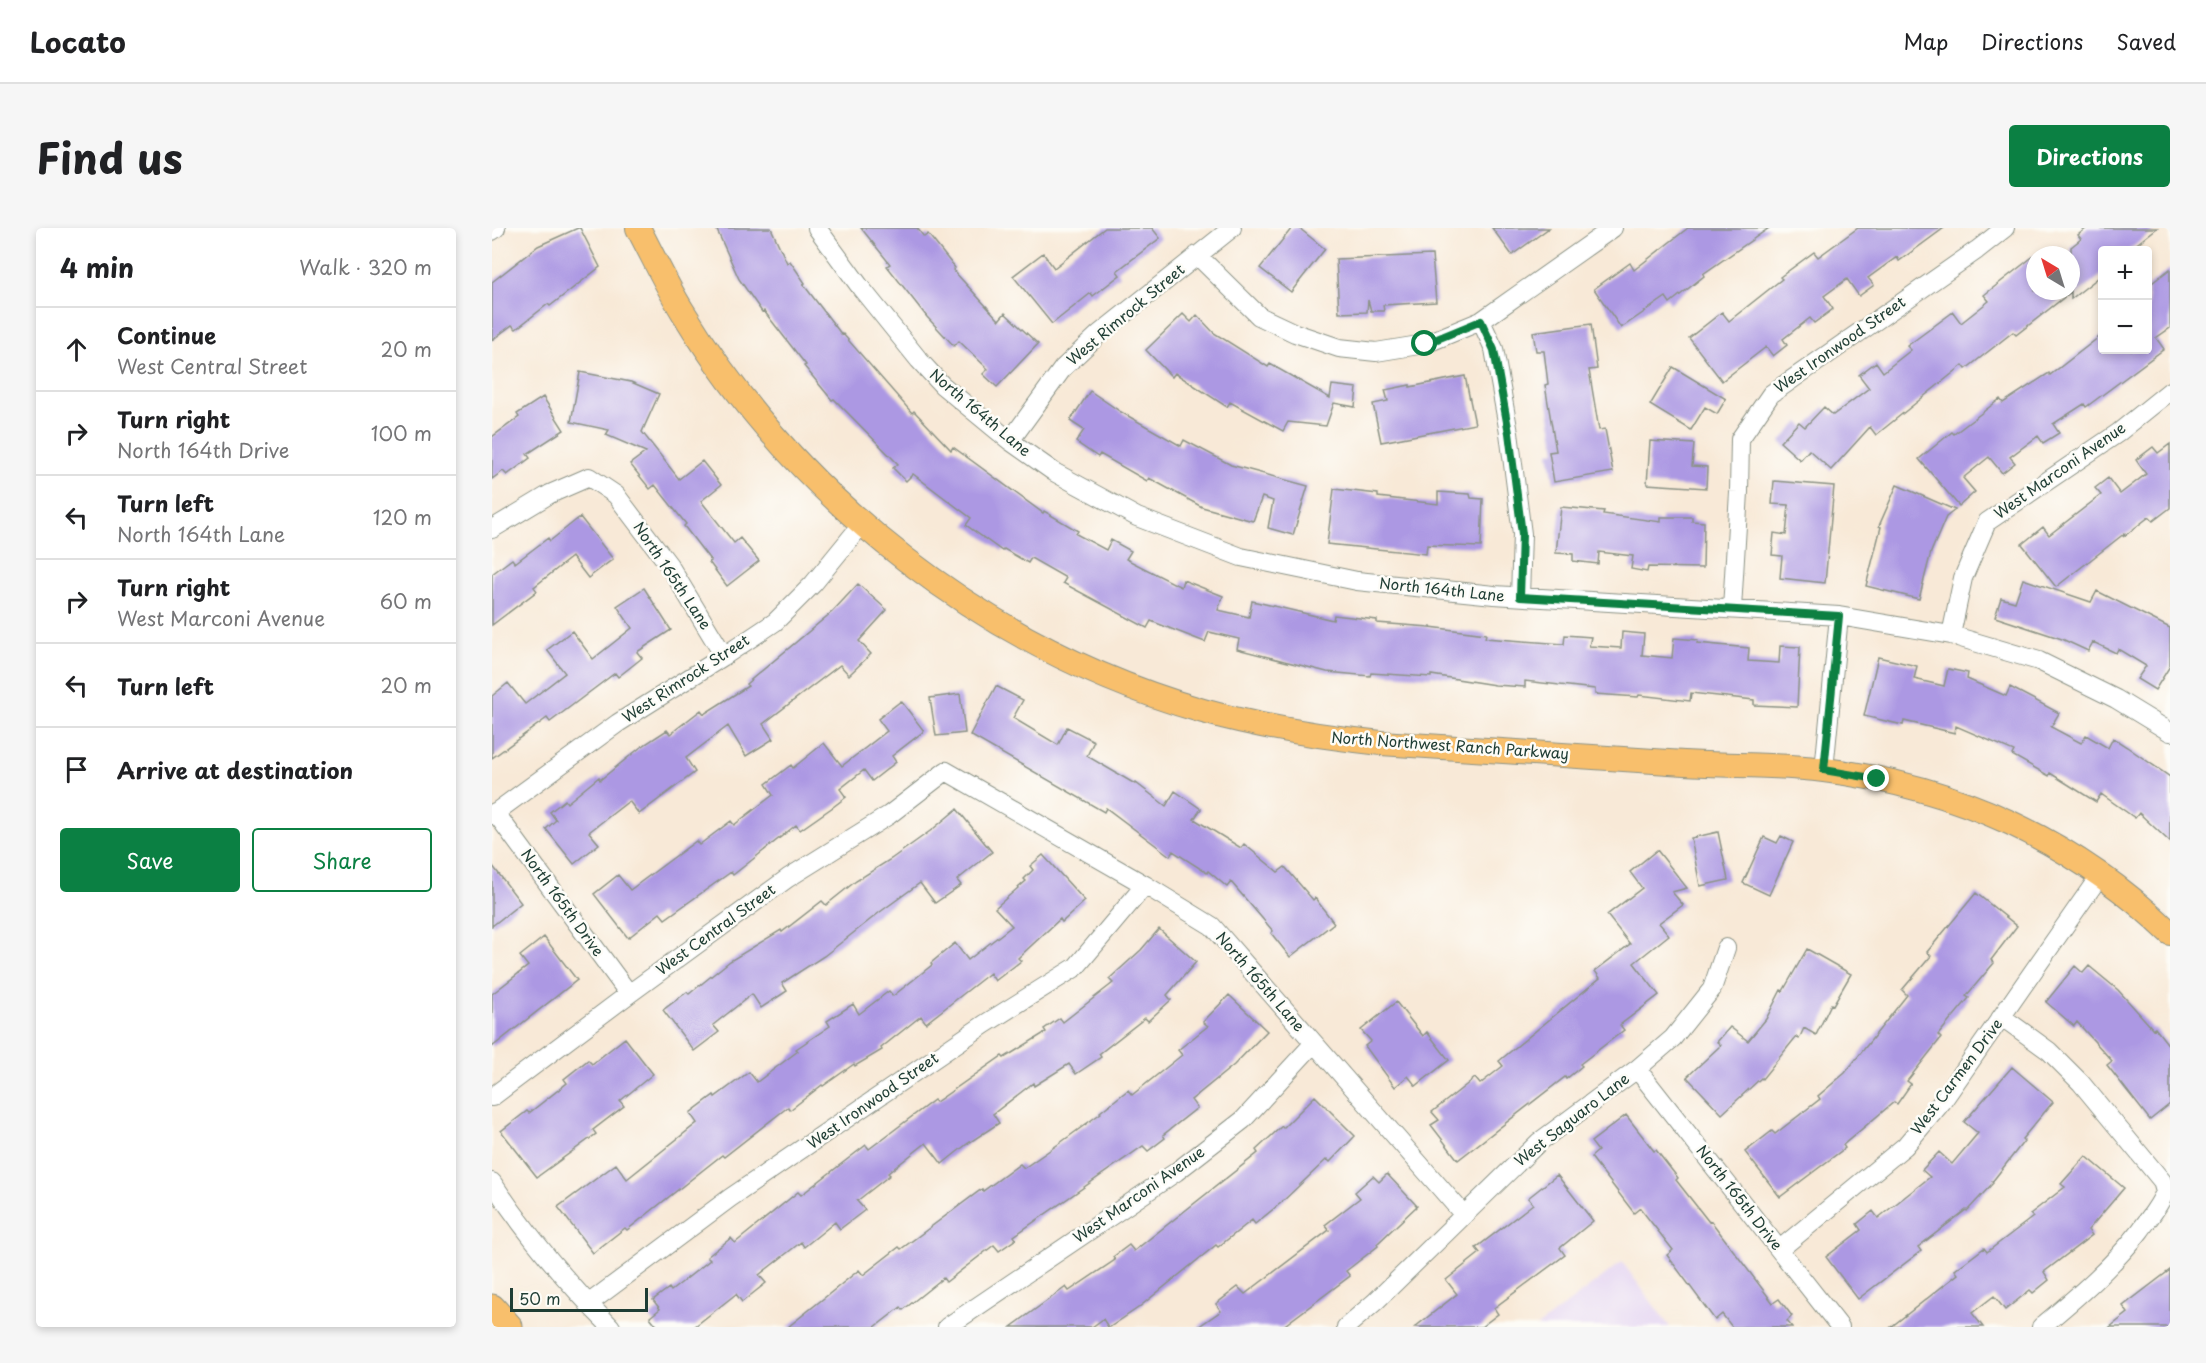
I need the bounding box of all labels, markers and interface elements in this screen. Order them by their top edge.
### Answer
text: Locato [30,20,126,63]
text: Map [1903,25,1948,57]
text: Directions [1981,25,2083,57]
text: Saved [2116,25,2176,57]
text: Find us [36,125,183,188]
button: Directions [2009,125,2170,187]
north arrow [2026,246,2080,300]
map controls [2098,246,2152,354]
button: + [2098,246,2152,300]
text: 4 min [60,248,134,287]
text: Walk · 320 m [299,252,432,282]
street label: West Rimrock Street [1061,258,1189,370]
street label: West Ironwood Street [1769,290,1910,398]
button: − [2098,300,2152,354]
text: Continue [117,318,216,351]
route start [1411,330,1437,356]
icon: ahead [60,333,93,366]
text: 20 m [380,334,432,364]
text: West Central Street [117,351,308,381]
street label: North 164th Lane [925,363,1037,461]
text: Turn right [117,402,230,435]
street label: West Marconi Avenue [1989,416,2130,524]
icon: right [60,417,93,450]
text: 100 m [371,418,432,448]
text: North 164th Drive [117,435,289,465]
text: Turn left [117,486,214,519]
icon: left [60,501,93,534]
text: 120 m [373,502,432,532]
street label: North 165th Lane [628,517,718,634]
text: North 164th Lane [117,519,285,549]
text: Turn right [117,570,230,603]
street label: North 164th Lane [1378,570,1506,607]
icon: right [60,585,93,618]
text: 60 m [380,586,432,616]
text: West Marconi Avenue [117,603,325,633]
street label: West Rimrock Street [617,628,753,728]
icon: left [60,669,93,702]
text: Turn left [117,669,214,702]
text: 20 m [380,670,432,700]
street label: North Northwest Ranch Parkway [1331,725,1570,764]
icon: arrive [60,753,93,786]
text: Arrive at destination [117,753,353,786]
route end [1863,765,1889,791]
button: Save [60,828,240,892]
button: Share [252,828,432,892]
street label: North 165th Drive [516,843,610,961]
street label: West Central Street [651,877,780,980]
street label: North 165th Lane [1211,926,1311,1036]
street label: West Carmen Drive [1904,1013,2007,1139]
street label: West Ironwood Street [802,1046,943,1154]
street label: West Saguaro Lane [1509,1066,1634,1171]
street label: North 165th Drive [1692,1139,1789,1255]
street label: West Marconi Avenue [1068,1140,1209,1248]
scale bar [510,1285,648,1312]
text: 50 m [519,1286,560,1310]

